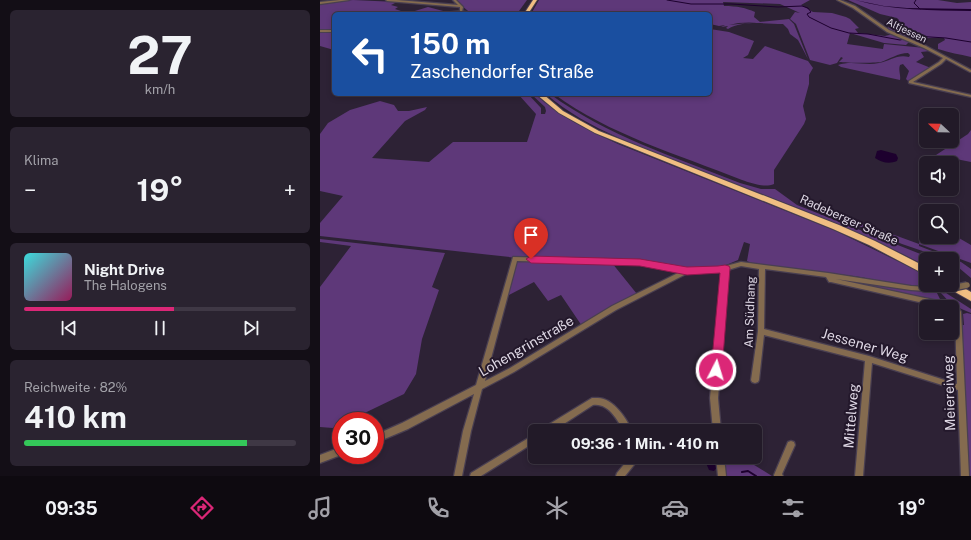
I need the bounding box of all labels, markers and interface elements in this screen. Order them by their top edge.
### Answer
street label: Altjessen [885,15,929,45]
text: 27 [127,25,193,86]
text: 150 m [410,27,490,60]
icon: left [344,28,396,80]
text: Zaschendorfer Straße [410,61,594,82]
text: km/h [145,82,175,97]
north arrow [919,108,959,148]
map controls [919,108,959,340]
text: Klima [24,153,58,168]
button: sound [919,156,959,196]
text: 19° [137,172,183,208]
text: − [24,177,36,203]
text: + [284,177,296,203]
street label: Radeberger Straße [798,192,901,248]
button: search [919,204,959,244]
pin [514,218,548,259]
icon: arrive [520,224,542,246]
button: + [919,252,959,292]
text: Night Drive [84,261,165,278]
street label: Am Südhang [742,276,758,348]
text: The Halogens [84,278,167,293]
button: − [919,300,959,340]
street label: Lohengrinstraße [476,312,576,380]
icon: previous [58,317,80,339]
icon: pause [149,317,171,339]
icon: next [240,317,262,339]
street label: Jessener Weg [820,325,910,365]
position arrow [695,349,737,391]
street label: Meiereiweg [940,355,958,431]
text: Reichweite · 82% [24,380,127,395]
street label: Mittelweg [840,383,862,449]
text: 410 km [24,399,127,435]
speed limit sign: 30 [332,412,384,464]
text: 09:36 · 1 Min. · 410 m [571,435,719,452]
icon: directions [188,494,216,522]
icon: music [306,494,334,522]
icon: phone [424,494,452,522]
icon: climate [543,494,571,522]
icon: car [661,494,689,522]
icon: filters [779,494,807,522]
text: 09:35 [45,498,98,519]
text: 19° [898,498,926,519]

